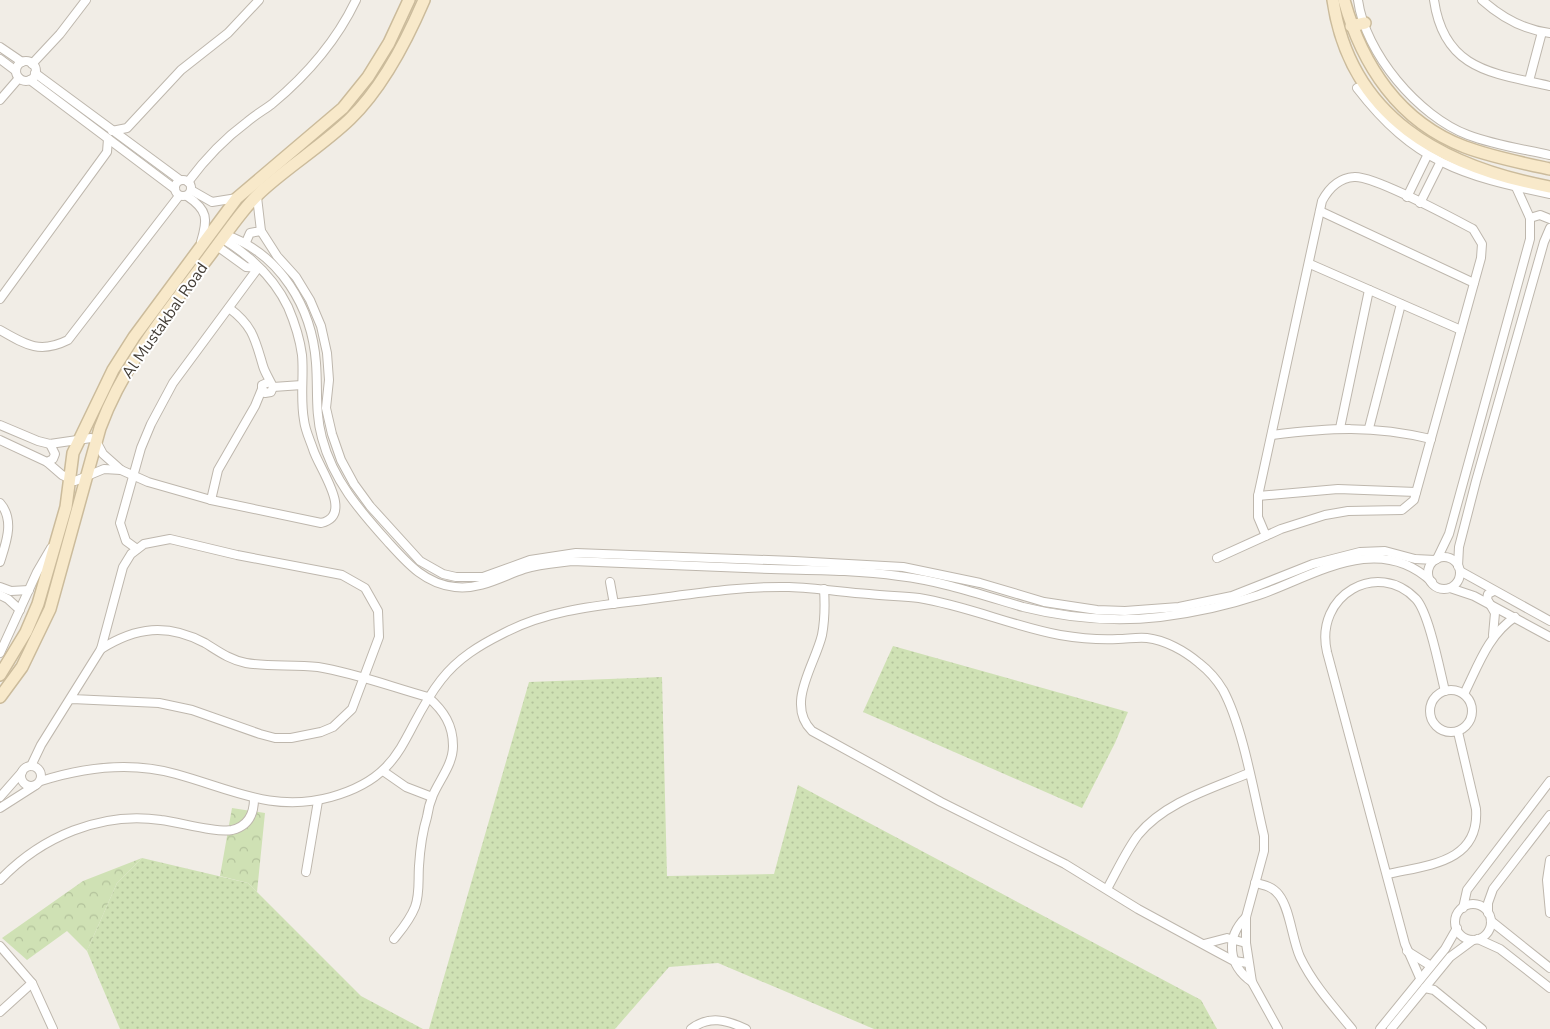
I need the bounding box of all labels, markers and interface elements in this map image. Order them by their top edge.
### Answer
street label: Al Mustakbal Road [117,258,213,383]

